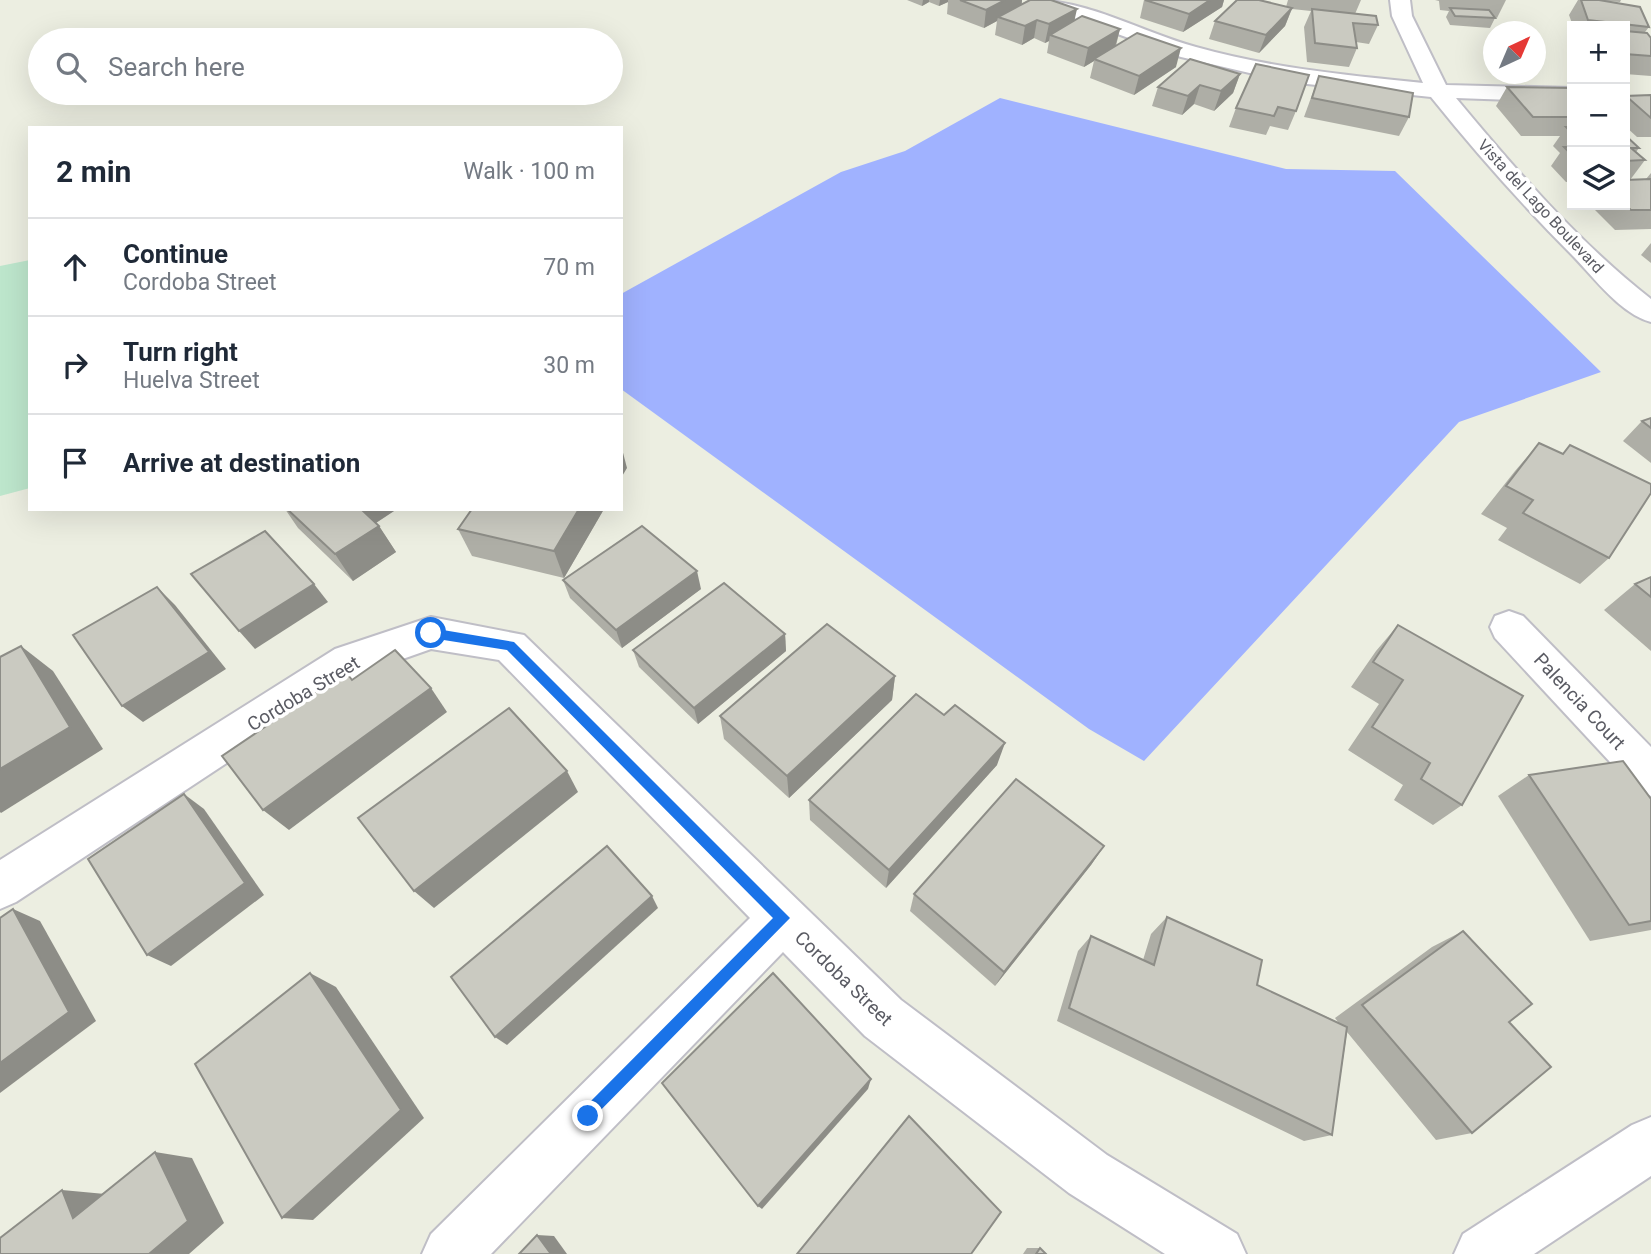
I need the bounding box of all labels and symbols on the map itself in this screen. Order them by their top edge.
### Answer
north arrow [1483,21,1546,84]
street label: Vista del Lago Boulevard [1474,136,1608,277]
route start [415,617,446,648]
street label: Palencia Court [1529,648,1630,754]
street label: Cordoba Street [243,651,364,736]
street label: Cordoba Street [790,926,897,1031]
route end [572,1100,603,1131]

